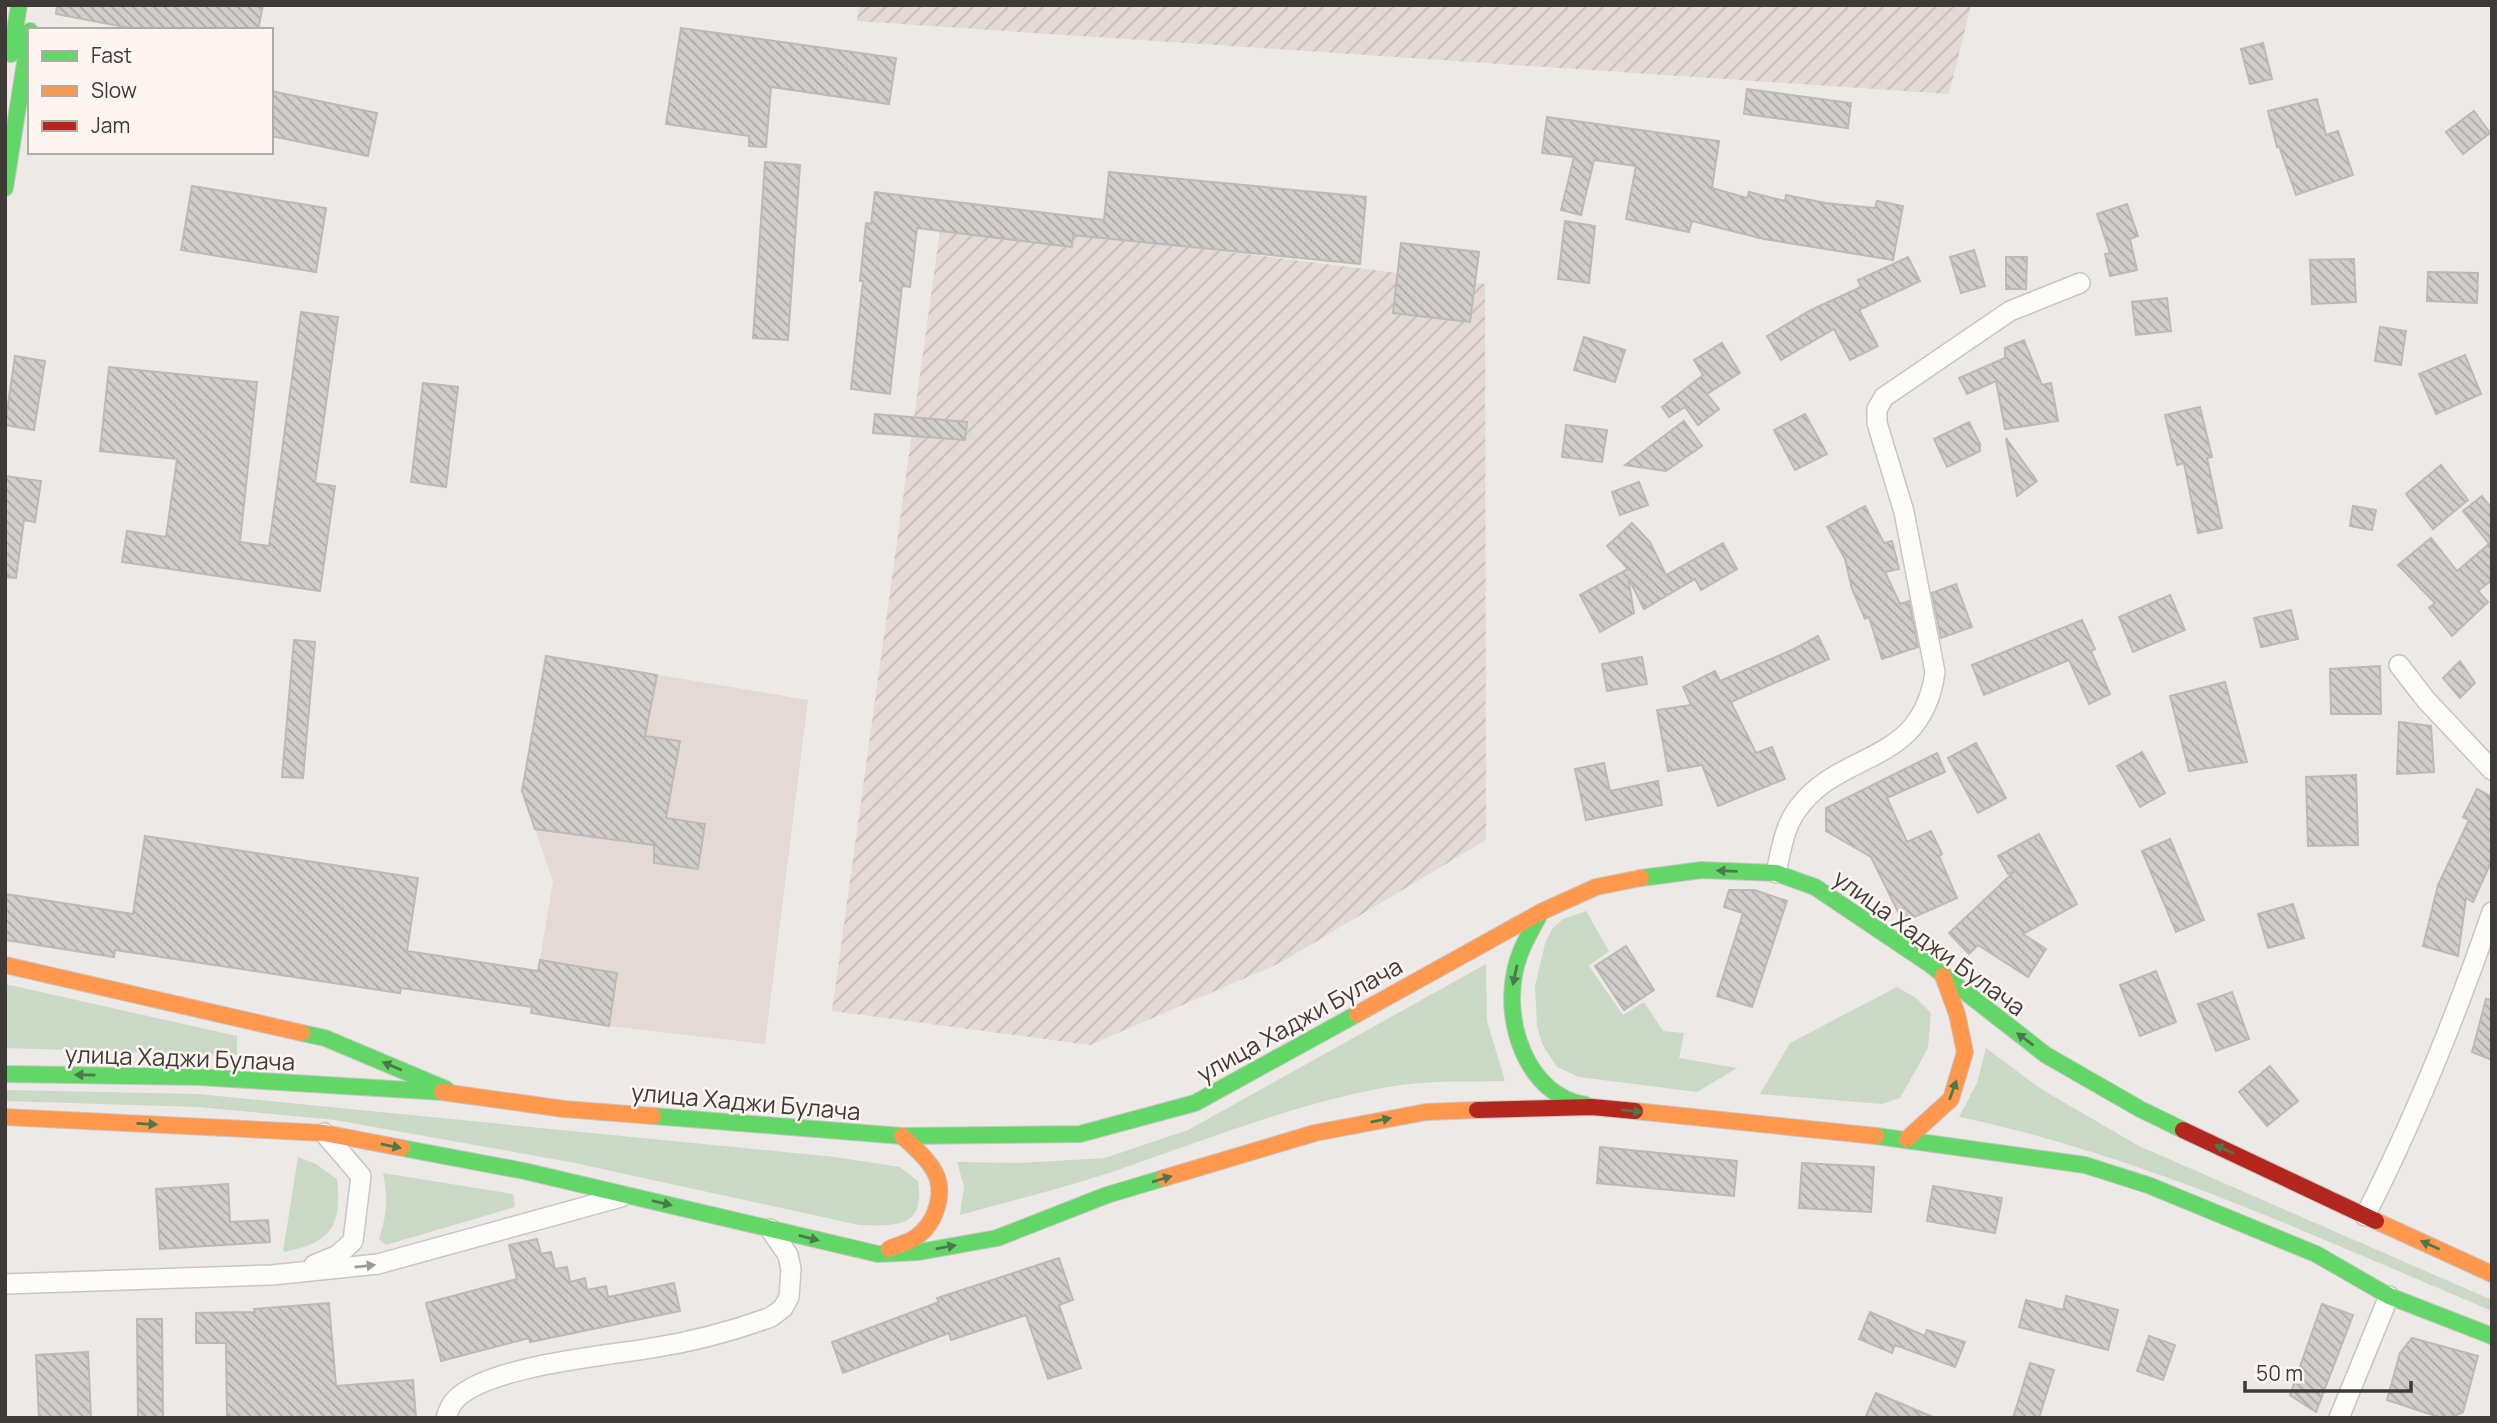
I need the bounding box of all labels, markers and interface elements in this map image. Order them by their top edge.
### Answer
legend [28,28,273,154]
text: Fast [91,41,132,69]
text: Slow [91,76,137,104]
text: Jam [91,111,130,139]
street label: улица Хаджи Булача [1827,861,2033,1023]
one-way arrow [1715,866,1737,877]
street label: улица Хаджи Булача [1190,949,1408,1089]
one-way arrow [1510,964,1521,986]
one-way arrow [2016,1032,2034,1046]
street label: улица Хаджи Булача [64,1036,296,1078]
one-way arrow [382,1060,402,1072]
one-way arrow [74,1069,96,1081]
street label: улица Хаджи Булача [630,1075,862,1127]
one-way arrow [1948,1079,1959,1100]
one-way arrow [1621,1106,1643,1117]
one-way arrow [1370,1114,1392,1125]
one-way arrow [136,1119,158,1130]
one-way arrow [380,1141,402,1152]
one-way arrow [2214,1143,2234,1155]
one-way arrow [1152,1173,1173,1183]
one-way arrow [651,1198,673,1209]
one-way arrow [798,1233,820,1244]
one-way arrow [2419,1239,2440,1250]
one-way arrow [935,1241,957,1252]
one-way arrow [354,1260,376,1271]
scale bar [2245,1350,2411,1394]
text: 50 m [2256,1359,2303,1387]

